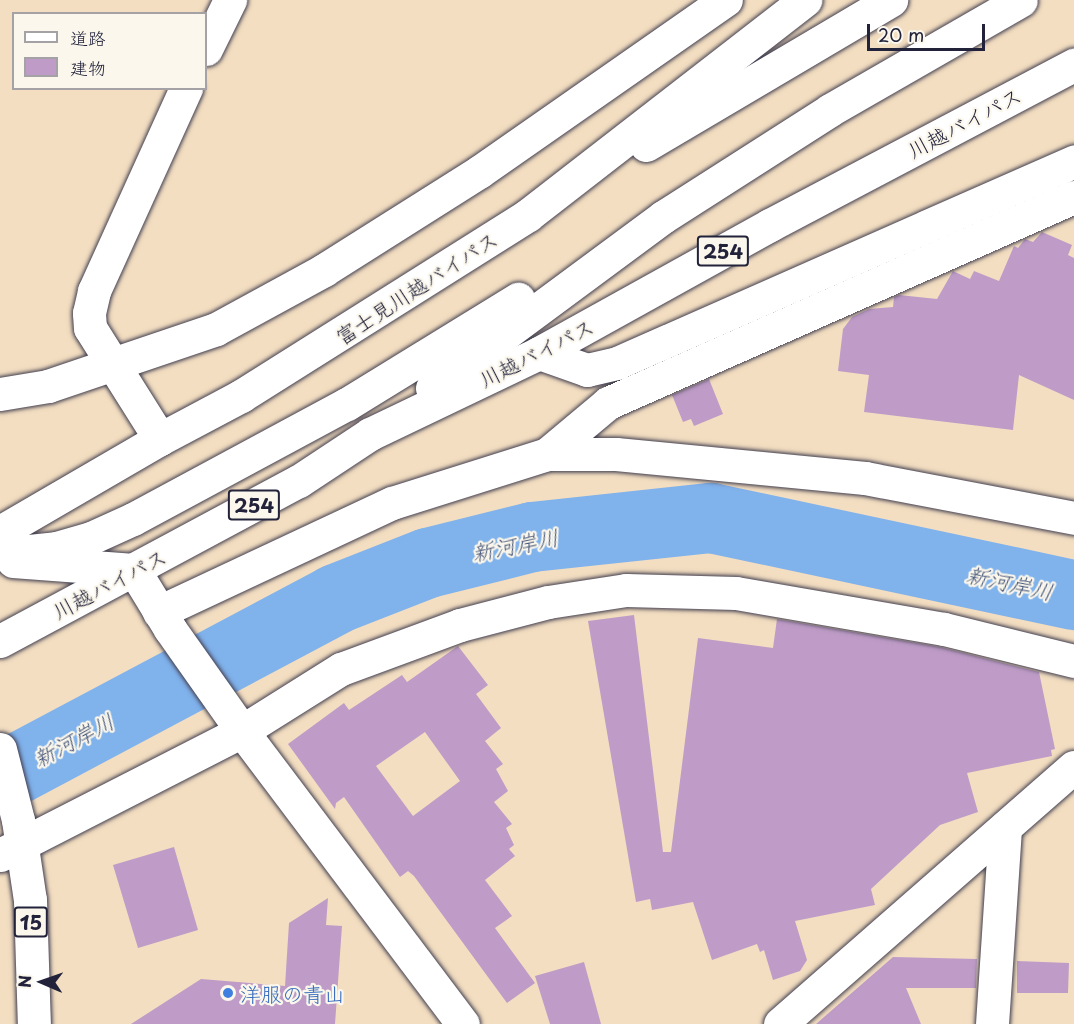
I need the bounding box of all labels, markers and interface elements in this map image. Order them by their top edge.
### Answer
legend [12,12,207,90]
scale bar [870,12,988,50]
text: 20 m [878,21,924,48]
text: 道路 [70,24,106,51]
text: 建物 [70,54,106,81]
street label: 川越バイパス [902,81,1026,163]
street label: 富士見川越バイパス [330,225,502,349]
road number: 254 [696,234,750,268]
street label: 川越バイパス [474,312,598,392]
road number: 254 [227,488,281,522]
water label: 新河岸川 [469,523,561,565]
street label: 川越バイパス [47,542,171,624]
water label: 新河岸川 [964,560,1056,604]
water label: 新河岸川 [28,707,118,771]
road number: 15 [13,905,49,939]
north arrow [12,952,72,1012]
text: N [12,975,36,988]
place label: 洋服の青山 [240,980,345,1006]
marker: 洋服の青山 [221,986,235,1000]

